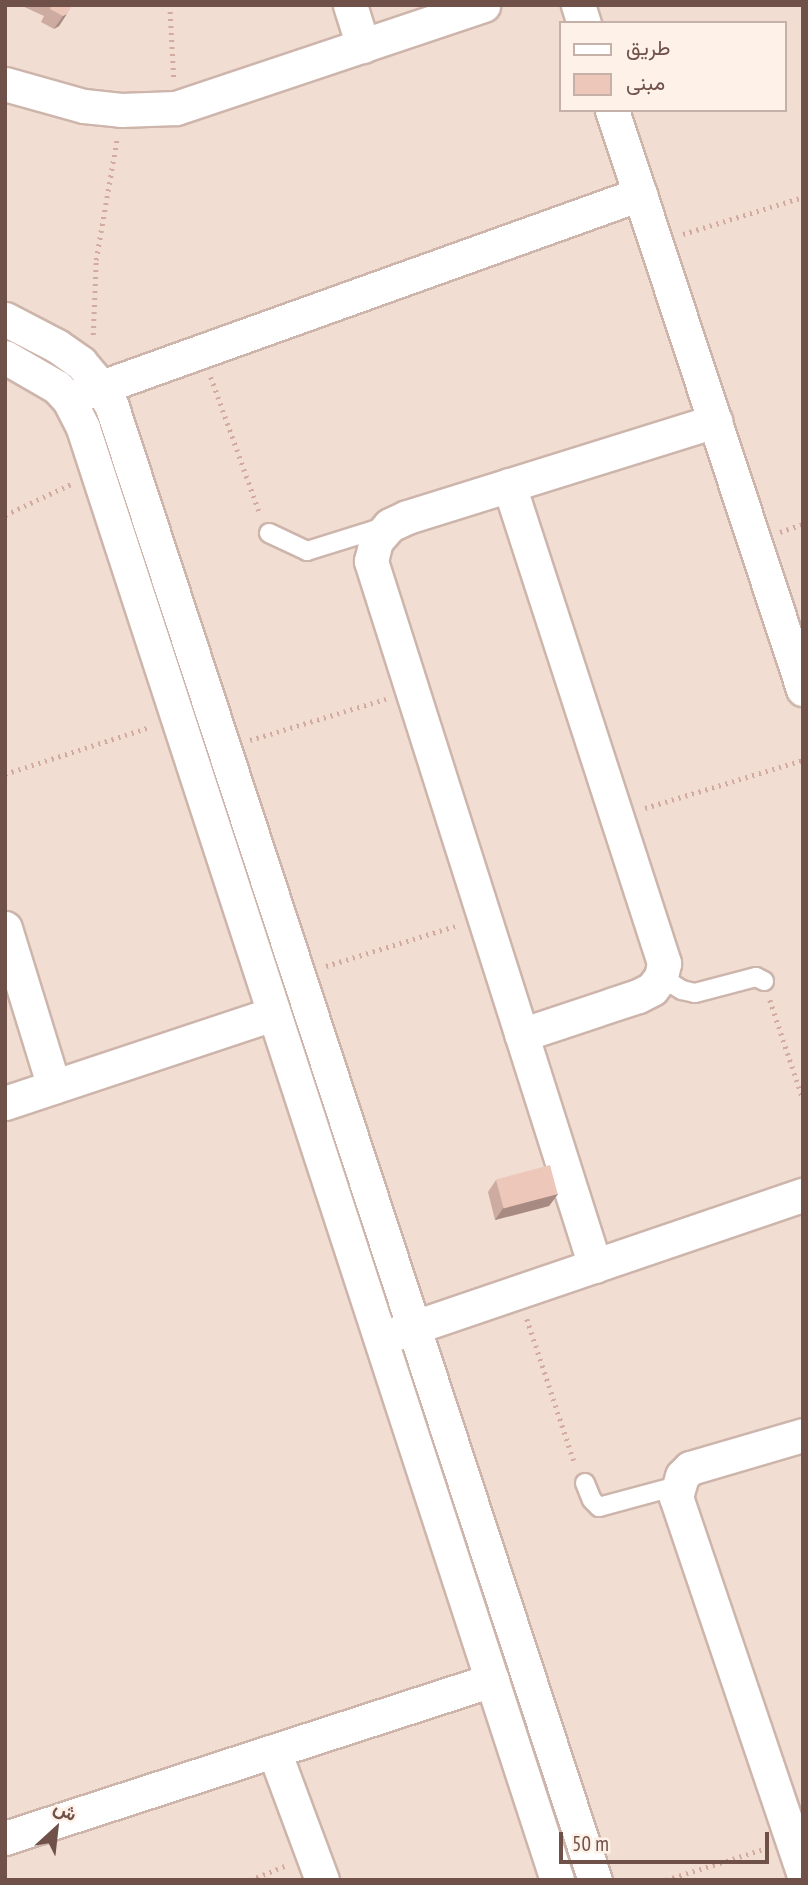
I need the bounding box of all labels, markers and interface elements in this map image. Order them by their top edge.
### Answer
legend [560,21,787,112]
text: طريق [626,34,671,61]
text: مبنى [626,69,665,96]
north arrow [21,1794,91,1864]
text: ش [50,1794,81,1826]
scale bar [563,1818,773,1862]
text: 50 m [572,1830,609,1857]

